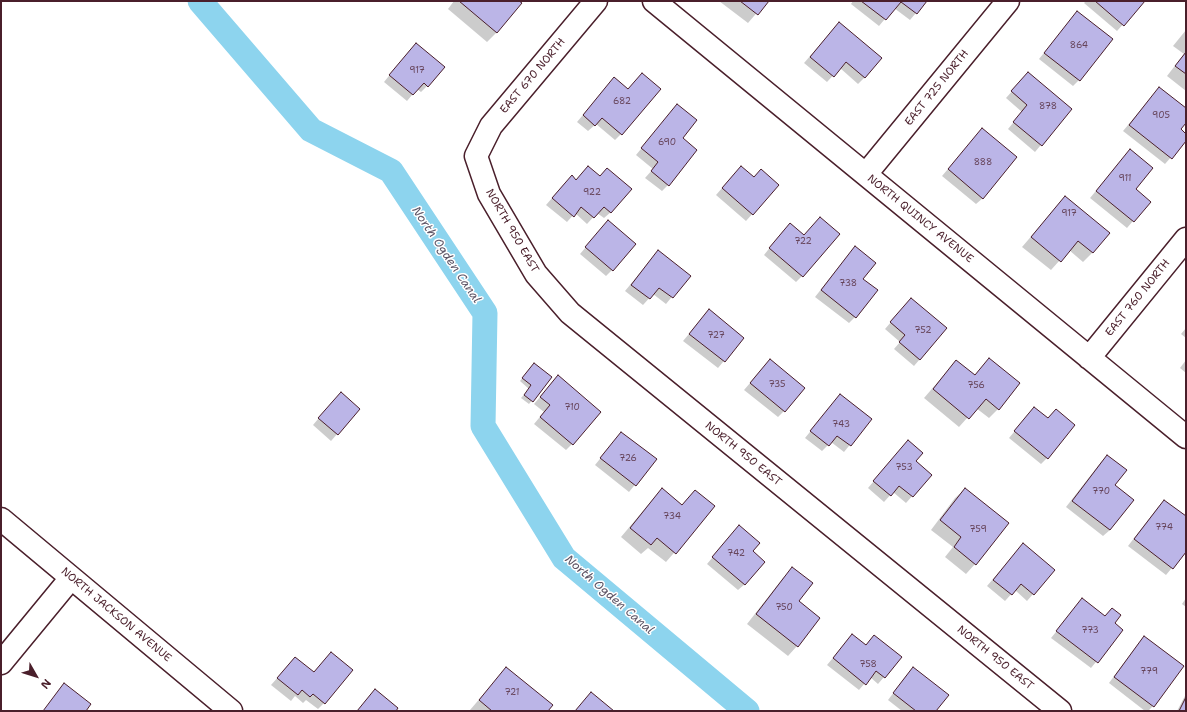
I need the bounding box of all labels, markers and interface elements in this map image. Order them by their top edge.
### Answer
street label: EAST 670 NORTH [498,36,568,116]
house number: 864 [1070,41,1088,51]
street label: EAST 725 NORTH [902,47,972,129]
house number: 917 [409,66,425,76]
house number: 682 [613,97,631,107]
house number: 878 [1039,102,1057,112]
house number: 905 [1152,111,1170,121]
house number: 690 [658,138,676,148]
house number: 888 [974,158,992,168]
street label: NORTH QUINCY AVENUE [864,172,976,266]
house number: 911 [1118,174,1132,184]
street label: NORTH 950 EAST [483,187,541,275]
house number: 922 [583,188,601,198]
water label: North Ogden Canal [408,204,484,306]
house number: 917 [1061,209,1077,219]
house number: 722 [794,237,812,247]
street label: EAST 760 NORTH [1103,257,1173,339]
house number: 738 [839,279,857,289]
house number: 752 [914,326,932,336]
house number: 727 [707,331,725,341]
house number: 735 [768,380,786,390]
house number: 756 [967,381,985,391]
house number: 710 [564,403,580,413]
street label: NORTH 950 EAST [702,419,784,489]
house number: 743 [832,420,850,430]
house number: 726 [619,454,637,464]
house number: 753 [895,463,913,473]
house number: 770 [1092,487,1110,497]
house number: 734 [663,512,681,522]
house number: 774 [1155,523,1173,533]
house number: 759 [969,525,987,535]
house number: 742 [727,549,745,559]
water label: North Ogden Canal [562,552,656,638]
street label: NORTH JACKSON AVENUE [58,565,174,665]
house number: 750 [775,603,793,613]
street label: NORTH 950 EAST [954,623,1036,693]
house number: 773 [1081,626,1099,636]
north arrow [16,656,56,696]
house number: 758 [859,660,877,670]
house number: 779 [1140,667,1158,677]
text: N [37,676,54,692]
house number: 721 [504,688,520,698]

